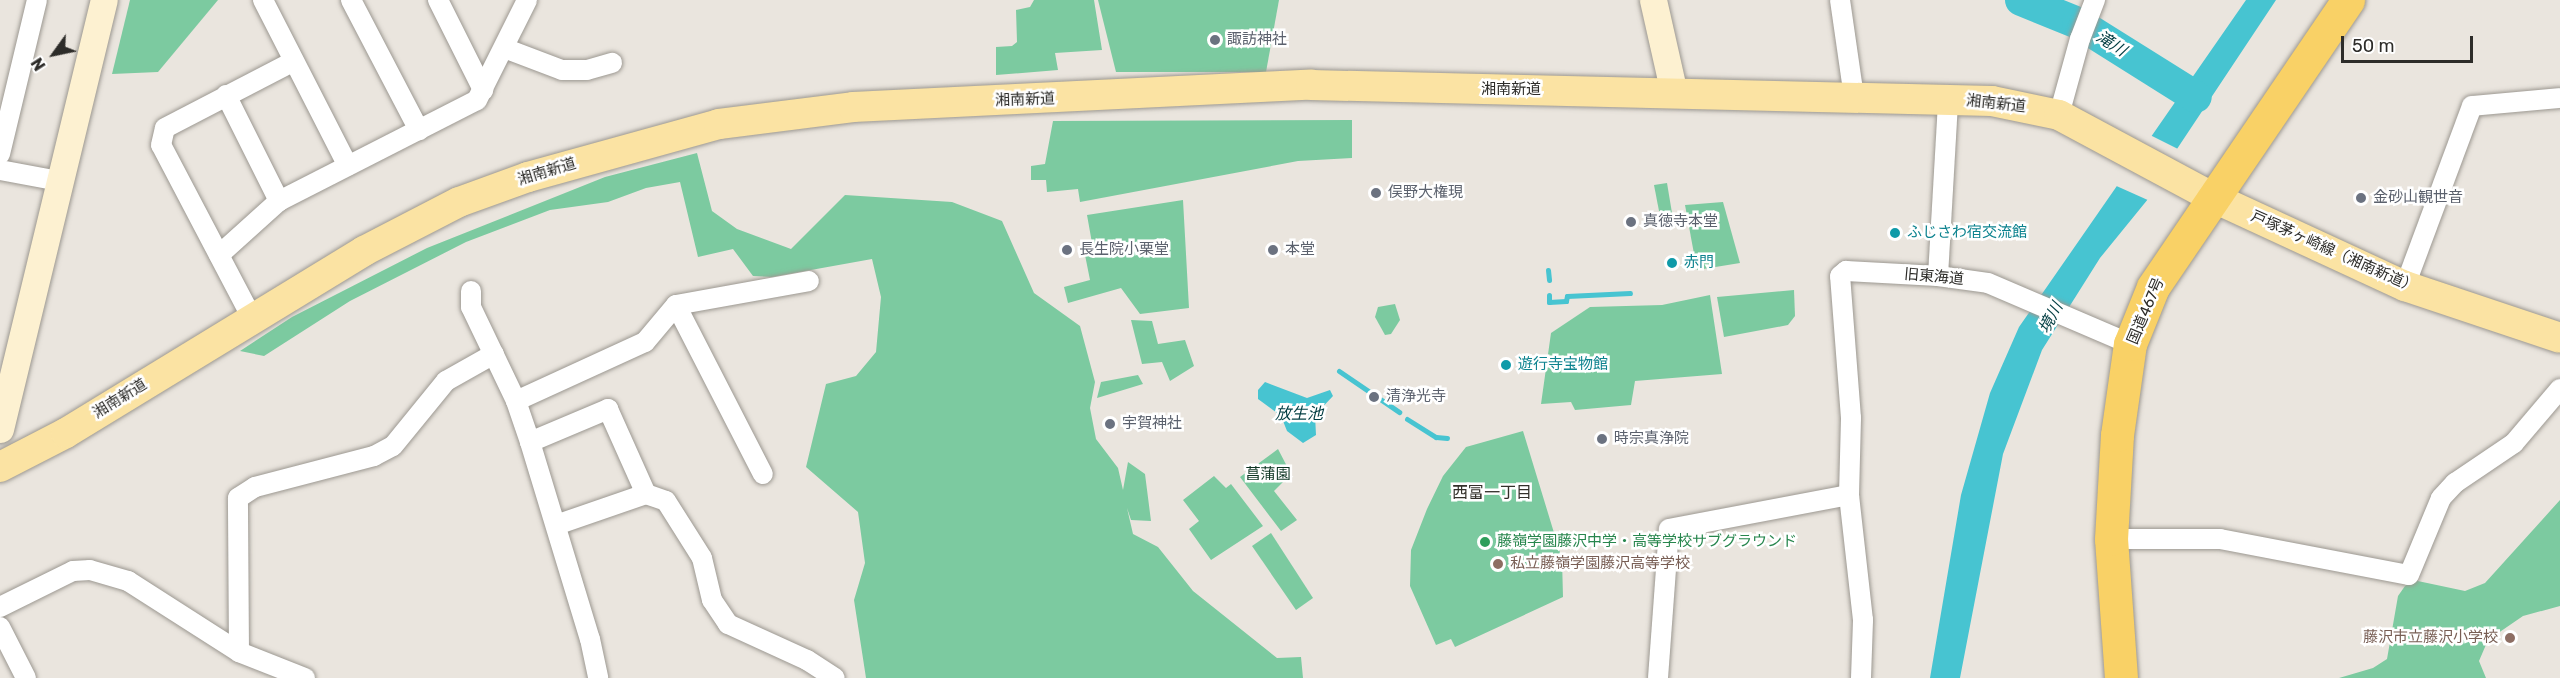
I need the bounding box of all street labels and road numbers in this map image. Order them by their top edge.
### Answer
street label: 湘南新道 [1481,81,1541,99]
street label: 湘南新道 [995,90,1055,110]
street label: 湘南新道 [1965,92,2027,116]
street label: 湘南新道 [516,155,578,189]
street label: 戸塚茅ヶ崎線（湘南新道） [2248,207,2420,297]
street label: 旧東海道 [1903,265,1965,289]
street label: 国道467号 [2124,275,2168,347]
street label: 湘南新道 [90,375,150,423]

